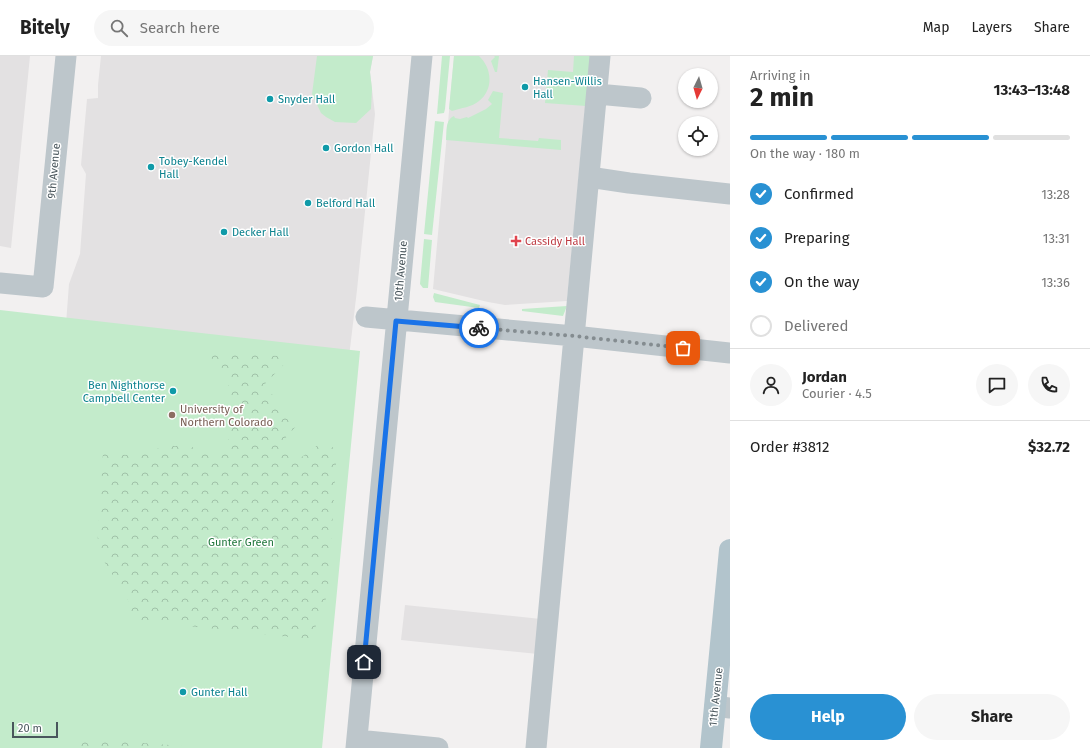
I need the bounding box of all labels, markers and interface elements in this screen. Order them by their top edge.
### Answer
search box [94,10,374,46]
text: Bitely [20,16,70,39]
icon: search [108,17,130,39]
text: Search here [140,19,220,37]
text: Map [923,19,949,36]
text: Layers [971,19,1012,36]
text: Share [1034,19,1070,36]
north arrow [678,68,718,108]
map controls [678,68,718,156]
text: Arriving in [750,68,810,83]
place label: Hansen-Willis Hall [533,75,602,101]
text: 13:43–13:48 [993,81,1070,99]
marker: Hansen-Willis Hall [520,82,530,92]
text: 2 min [750,82,814,113]
place label: Snyder Hall [278,93,335,106]
marker: Snyder Hall [265,94,275,104]
button: locate [678,116,718,156]
place label: Gordon Hall [334,142,393,155]
street label: 9th Avenue [45,143,63,199]
marker: Gordon Hall [321,143,331,153]
text: On the way · 180 m [750,146,860,161]
place label: Tobey-Kendel Hall [159,155,227,181]
marker: Tobey-Kendel Hall [146,162,156,172]
icon: check [750,183,772,205]
text: Confirmed [784,185,854,203]
text: 13:28 [1041,187,1070,202]
place label: Belford Hall [316,197,375,210]
marker: Belford Hall [303,198,313,208]
place label: Decker Hall [232,226,289,239]
marker: Decker Hall [219,227,229,237]
icon: check [750,227,772,249]
text: Preparing [784,229,849,247]
text: 13:31 [1043,231,1070,246]
marker: Cassidy Hall [510,235,522,247]
place label: Cassidy Hall [525,235,585,248]
street label: 10th Avenue [392,240,410,302]
icon: check [750,271,772,293]
text: On the way [784,273,859,291]
text: 13:36 [1041,275,1070,290]
courier [459,308,499,348]
icon: bike [468,317,490,339]
text: Delivered [784,317,848,335]
pin [666,331,700,365]
icon: bag [672,337,694,359]
button: person [750,364,792,406]
button: chat [976,364,1018,406]
button: phone [1028,364,1070,406]
text: Jordan [802,368,847,386]
place label: Ben Nighthorse Campbell Center [83,379,166,405]
marker: Ben Nighthorse Campbell Center [168,386,178,396]
text: Courier · 4.5 [802,386,872,401]
place label: University of Northern Colorado [180,403,273,429]
marker: University of Northern Colorado [167,410,177,420]
text: Order #3812 [750,438,830,456]
text: $32.72 [1028,438,1070,456]
park label: Gunter Green [208,536,274,549]
pin [347,645,381,679]
icon: home [353,651,375,673]
street label: 11th Avenue [706,667,726,727]
place label: Gunter Hall [191,686,248,699]
marker: Gunter Hall [178,687,188,697]
button: Help [750,694,906,740]
button: Share [914,694,1070,740]
scale bar [12,720,58,739]
text: 20 m [18,722,42,735]

